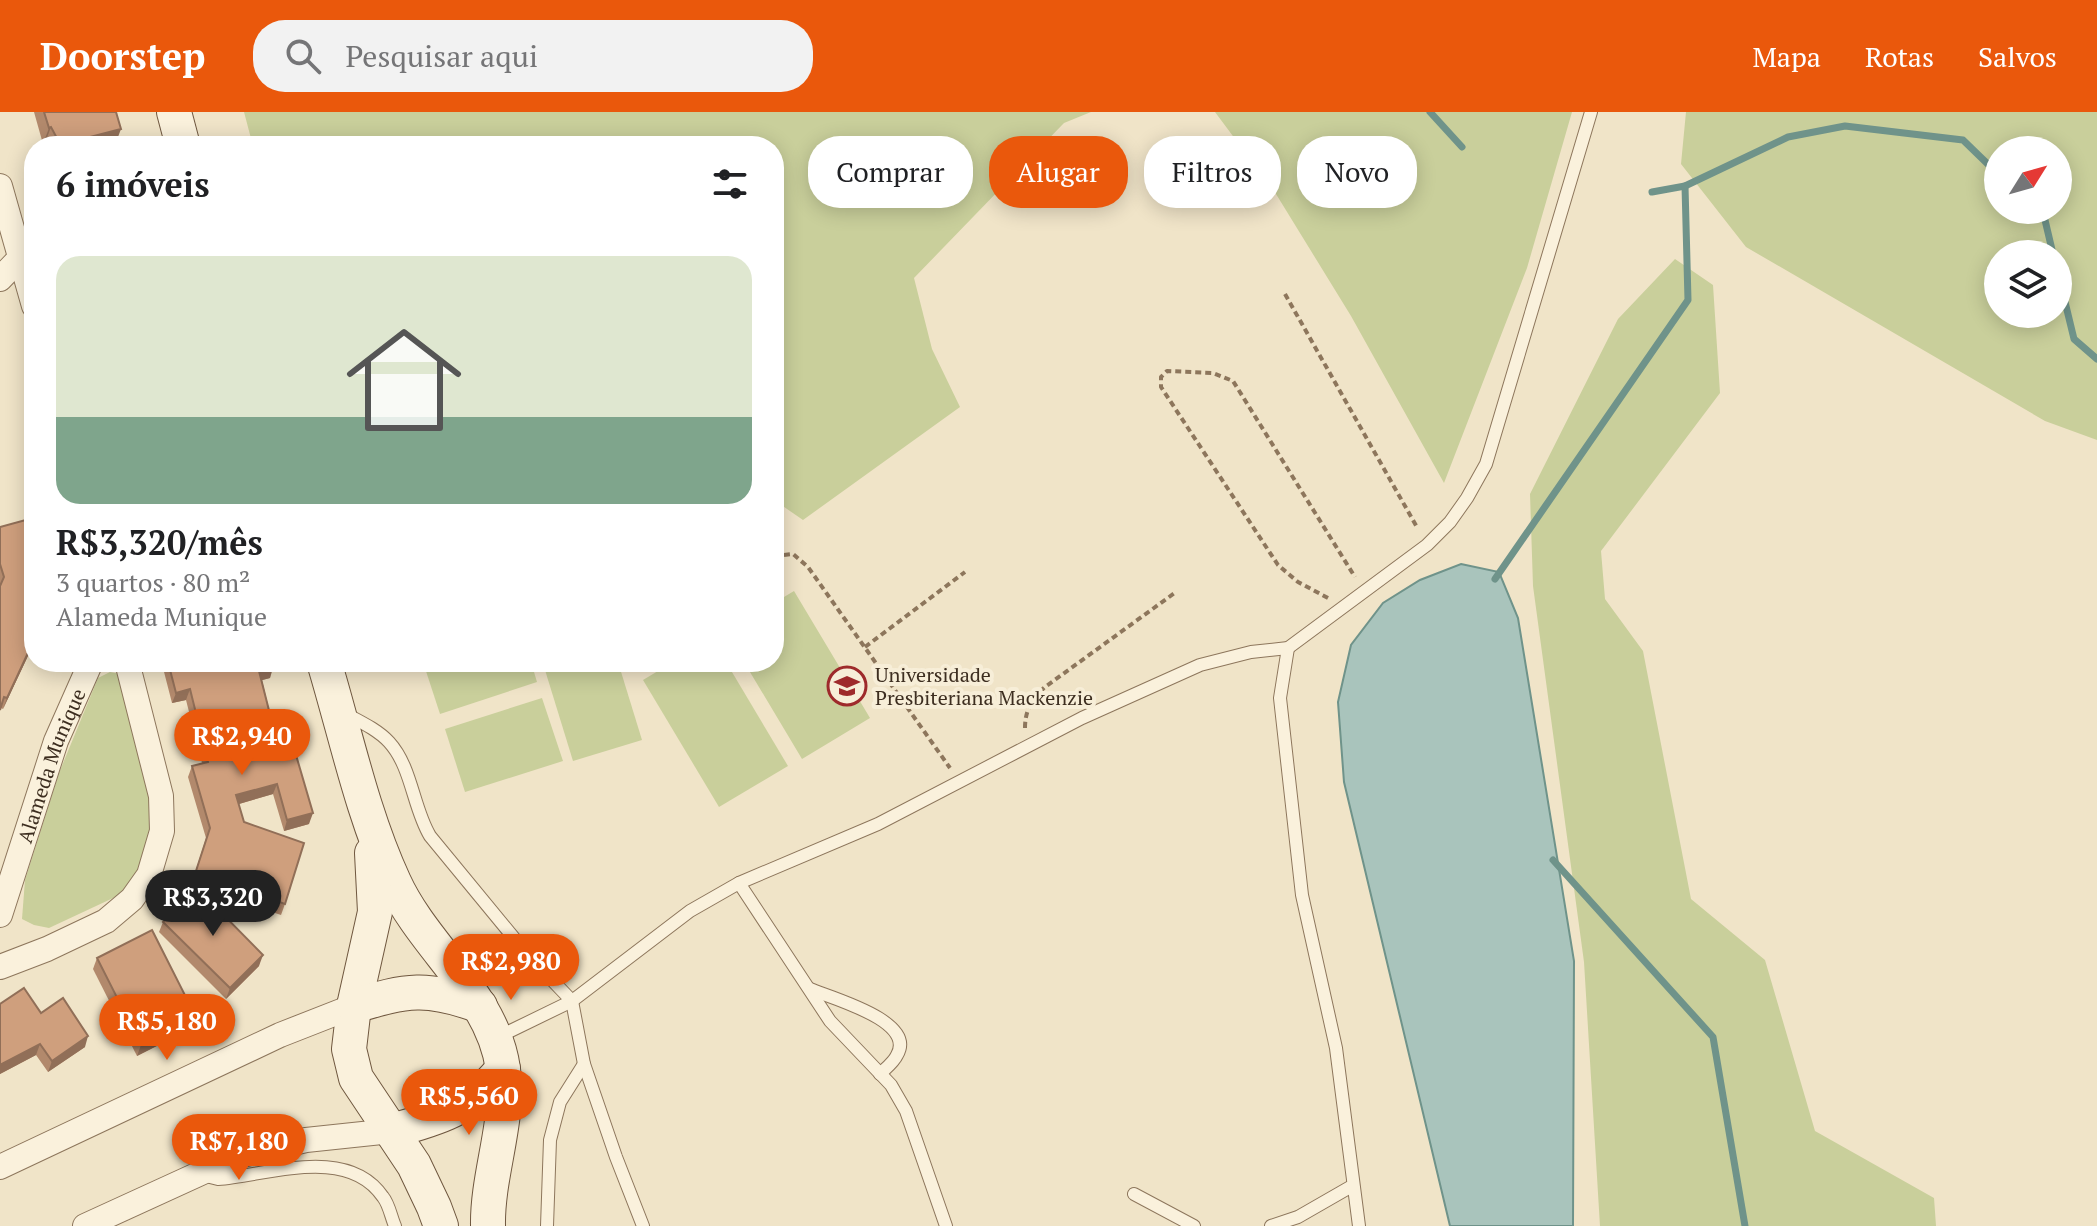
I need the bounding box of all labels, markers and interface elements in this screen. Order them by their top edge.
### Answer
search box [253,20,813,92]
text: Doorstep [40,31,205,81]
icon: search [281,34,325,78]
text: Pesquisar aqui [345,36,538,76]
text: Mapa [1753,38,1821,75]
text: Rotas [1865,38,1934,75]
text: Salvos [1978,38,2057,75]
chip: Comprar [808,136,973,208]
chip: Alugar [989,136,1128,208]
chip: Filtros [1144,136,1281,208]
chip: Novo [1297,136,1417,208]
north arrow [1984,136,2072,224]
map controls [1984,136,2072,328]
text: 6 imóveis [56,162,210,207]
icon: filters [708,162,752,206]
button: layers [1984,240,2072,328]
icon: home [332,308,476,452]
text: R$3,320/mês [56,520,263,565]
text: 3 quartos · 80 m² [56,565,250,599]
text: Alameda Munique [56,599,267,633]
place label: Universidade Presbiteriana Mackenzie [875,661,1093,711]
school or university icon: Universidade Presbiteriana Mackenzie [826,665,868,707]
street label: Alameda Munique [11,684,91,846]
pin: R$2,940 [168,709,316,777]
text: R$2,940 [192,718,292,752]
pin: R$3,320 [139,870,287,938]
text: R$3,320 [163,879,263,913]
pin: R$2,980 [437,934,585,1002]
text: R$2,980 [461,943,561,977]
pin: R$5,180 [93,994,241,1062]
text: R$5,180 [117,1003,217,1037]
pin: R$5,560 [395,1069,543,1137]
text: R$5,560 [419,1078,519,1112]
pin: R$7,180 [165,1114,313,1182]
text: R$7,180 [190,1123,288,1157]

